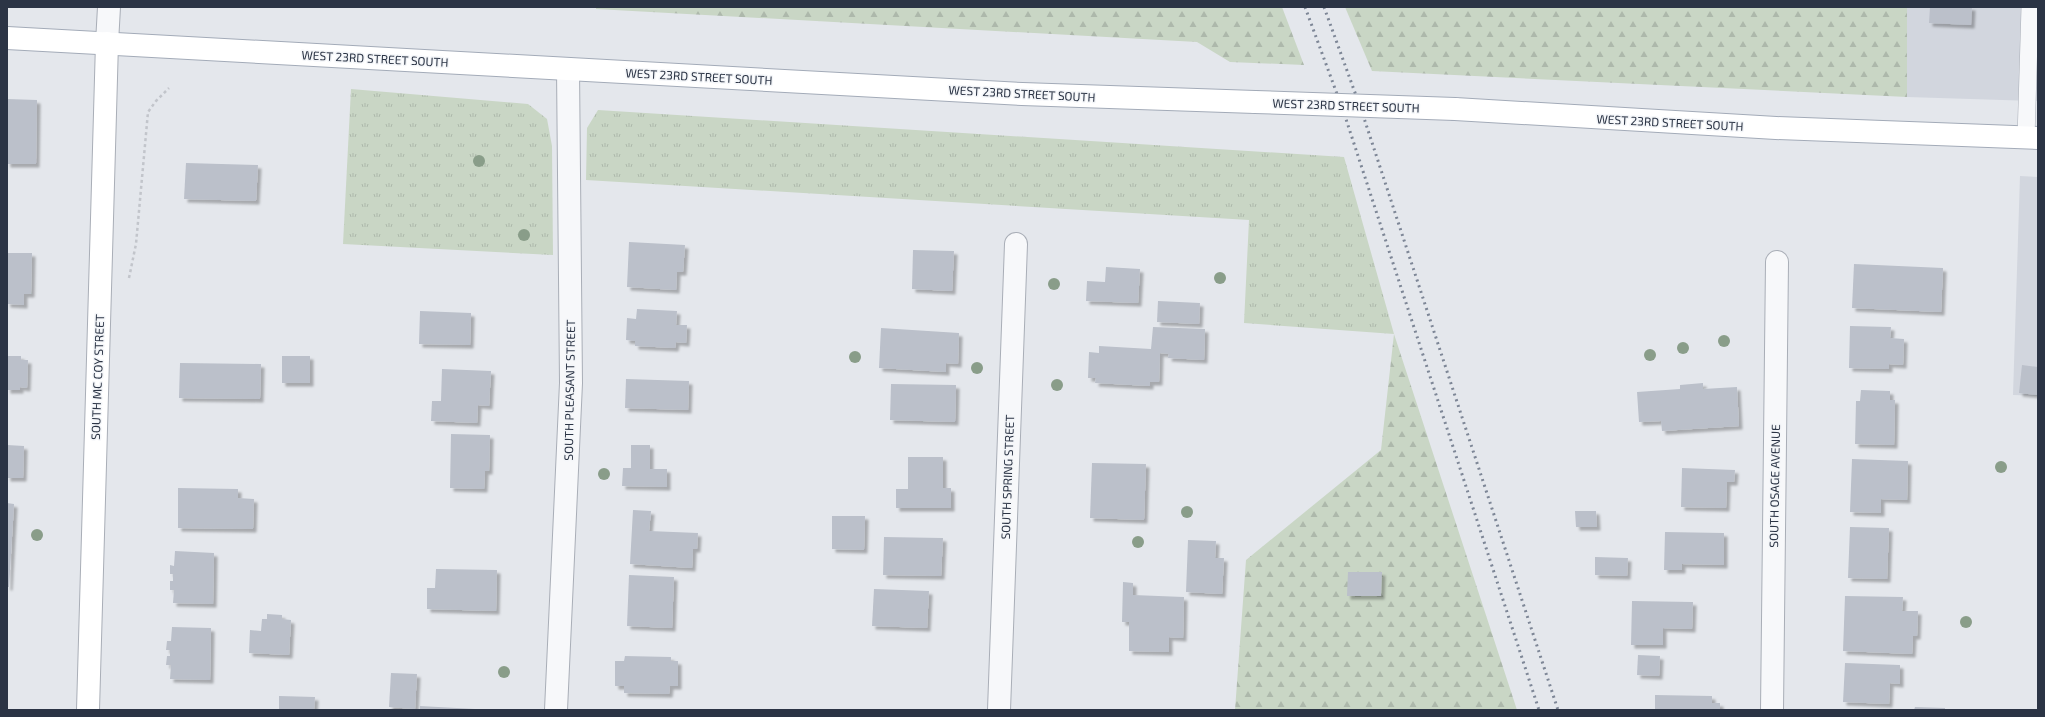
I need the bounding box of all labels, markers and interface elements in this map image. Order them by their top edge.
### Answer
street label: WEST 23RD STREET SOUTH [301,47,449,69]
street label: WEST 23RD STREET SOUTH [625,65,773,87]
street label: WEST 23RD STREET SOUTH [948,82,1096,104]
street label: WEST 23RD STREET SOUTH [1272,95,1420,115]
street label: WEST 23RD STREET SOUTH [1596,111,1744,133]
street label: SOUTH MC COY STREET [88,314,106,440]
street label: SOUTH PLEASANT STREET [561,319,577,461]
street label: SOUTH SPRING STREET [998,414,1016,540]
street label: SOUTH OSAGE AVENUE [1766,424,1782,548]

